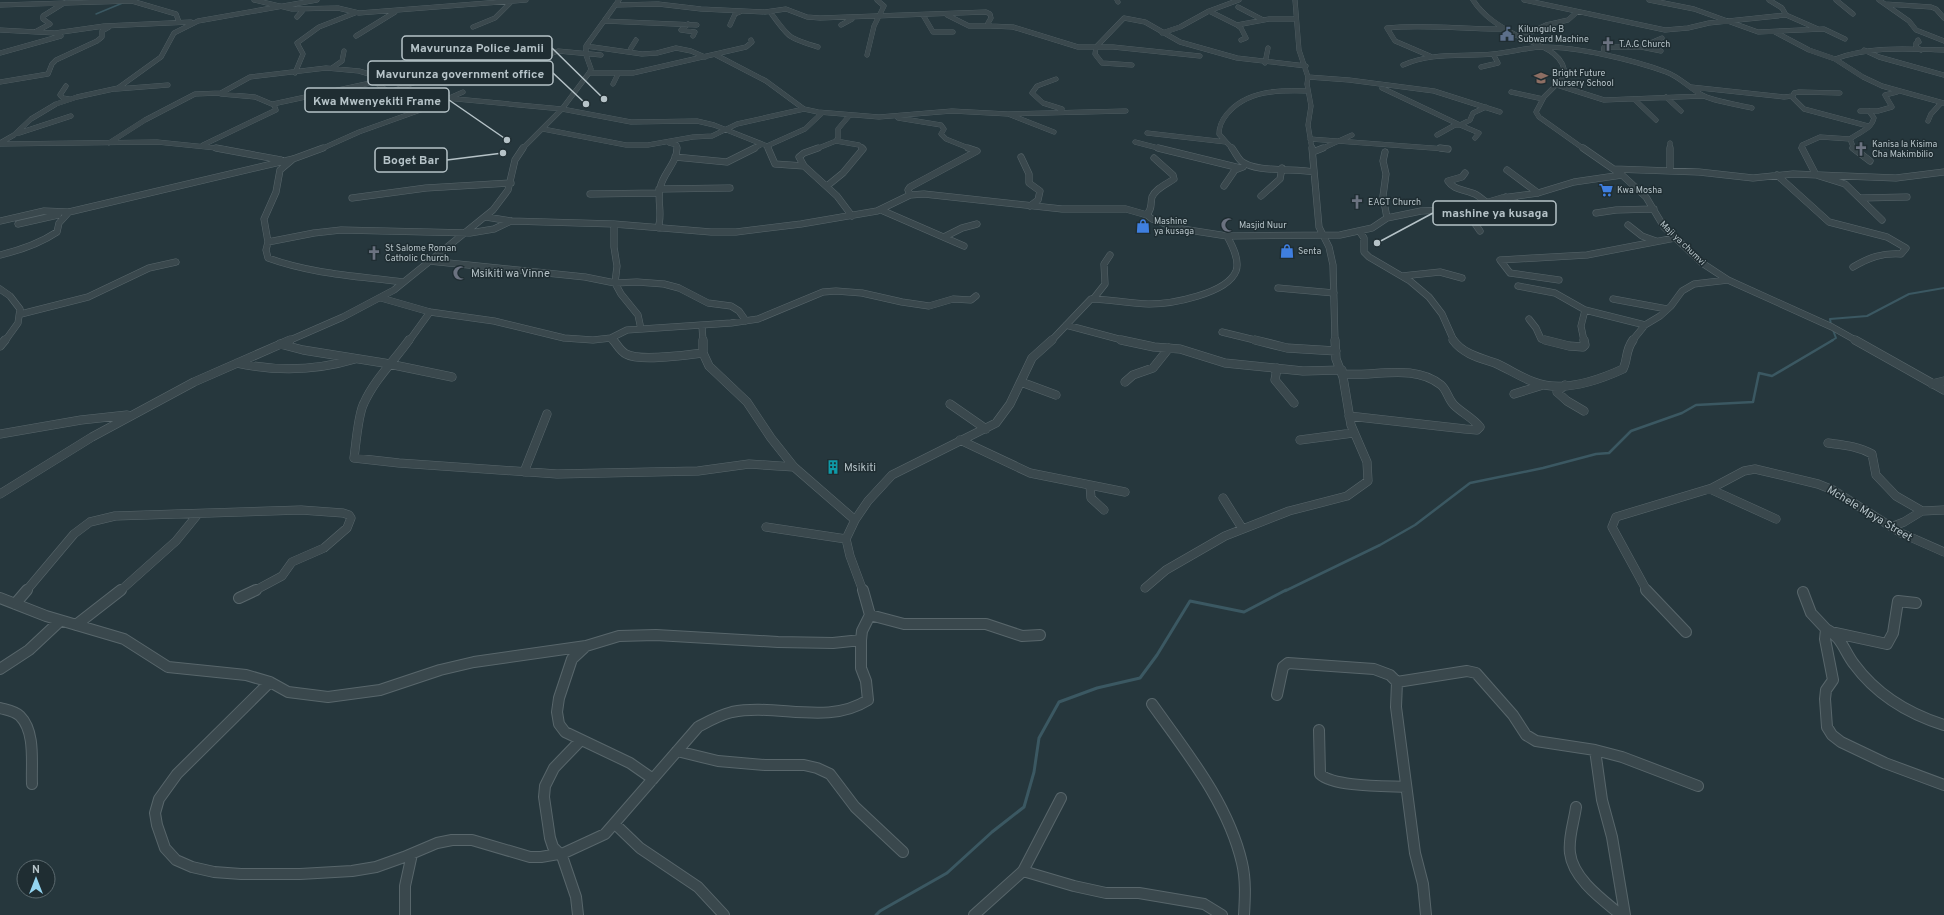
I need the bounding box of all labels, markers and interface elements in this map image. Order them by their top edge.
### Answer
place label: Kilungule B Subward Machine [1518,24,1589,45]
public building icon: Kilungule B Subward Machine [1499,26,1515,42]
callout: Mavurunza Police Jamii [402,36,552,60]
church icon: T.A.G Church [1600,36,1616,52]
place label: T.A.G Church [1619,39,1670,50]
text: Mavurunza Police Jamii [410,41,544,57]
callout: Mavurunza government office [368,61,553,85]
text: Mavurunza government office [376,67,545,83]
place label: Bright Future Nursery School [1552,68,1614,89]
school or university icon: Bright Future Nursery School [1533,70,1549,86]
callout: Kwa Mwenyekiti Frame [305,88,449,112]
text: Kwa Mwenyekiti Frame [313,94,441,110]
place label: Kanisa la Kisima Cha Makimbilio [1872,139,1938,160]
church icon: Kanisa la Kisima Cha Makimbilio [1853,141,1869,157]
callout: Boget Bar [375,148,447,172]
text: Boget Bar [383,153,439,169]
supermarket icon: Kwa Mosha [1598,182,1614,198]
place label: Kwa Mosha [1617,185,1662,196]
church icon: EAGT Church [1349,194,1365,210]
place label: EAGT Church [1368,197,1421,208]
callout: mashine ya kusaga [1433,201,1556,225]
text: mashine ya kusaga [1442,206,1548,222]
place label: Mashine ya kusaga [1154,216,1194,237]
mosque icon: Masjid Nuur [1220,217,1236,233]
shop icon: Mashine ya kusaga [1135,218,1151,234]
street label: Maji ya chumvi [1658,219,1708,268]
place label: Masjid Nuur [1239,220,1287,231]
place label: St Salome Roman Catholic Church [385,243,456,264]
shop icon: Senta [1279,243,1295,259]
church icon: St Salome Roman Catholic Church [366,245,382,261]
place label: Senta [1298,246,1321,257]
mosque icon: Msikiti wa Vinne [452,265,468,281]
place label: Msikiti wa Vinne [471,267,550,281]
building icon: Msikiti [825,459,841,475]
place label: Msikiti [844,461,876,475]
street label: Mchele Mpya Street [1824,483,1915,545]
north arrow [16,859,56,899]
text: N [32,863,40,877]

